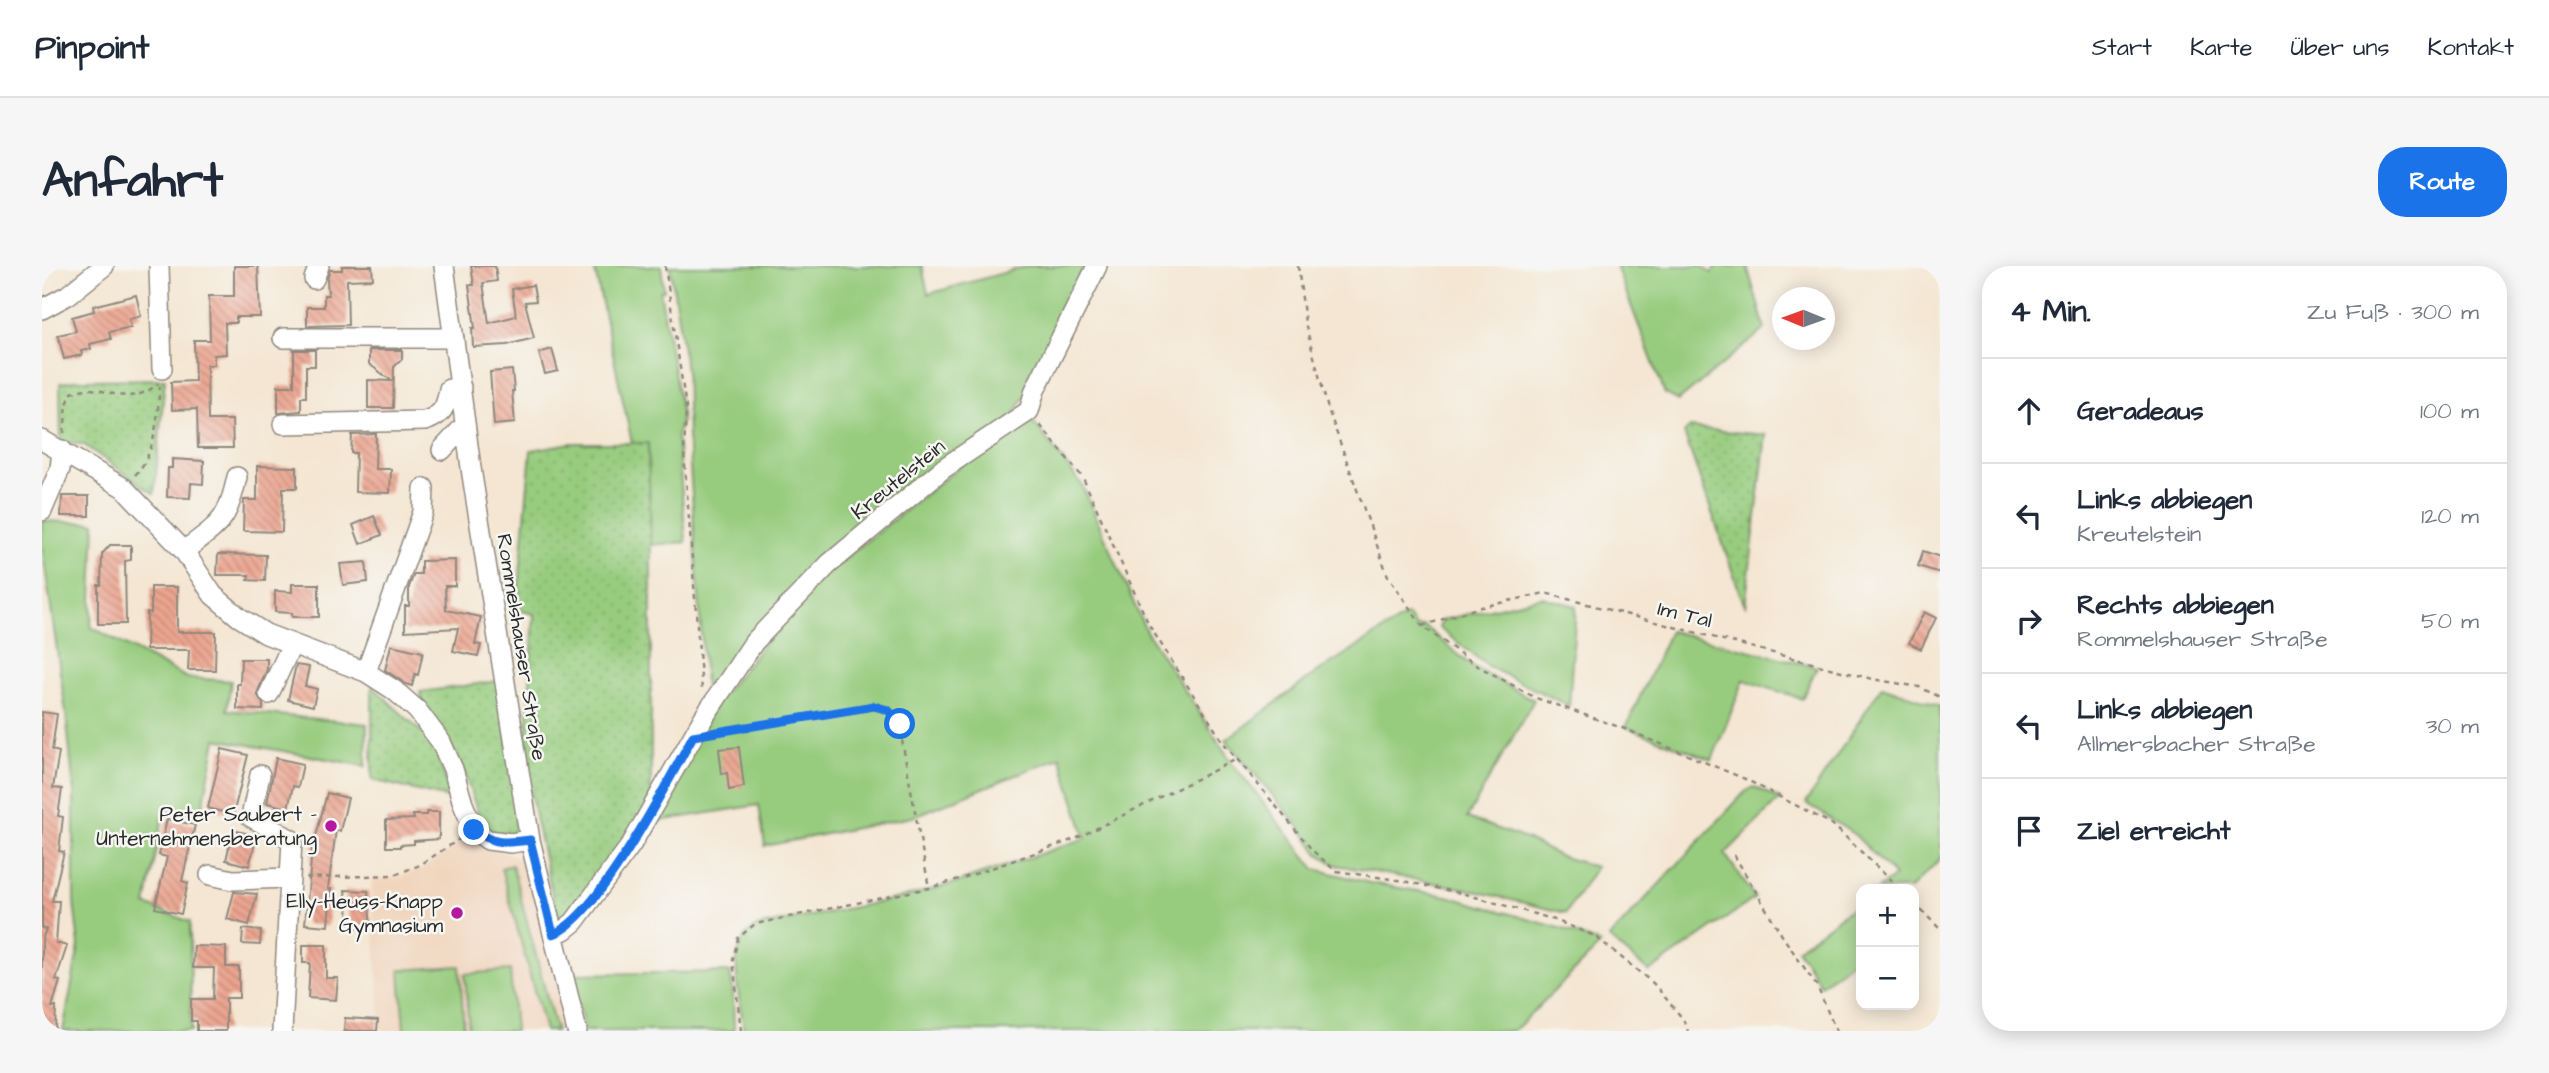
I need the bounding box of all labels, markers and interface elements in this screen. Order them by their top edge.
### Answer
text: Pinpoint [35,25,149,71]
text: Start [2092,31,2152,65]
text: Karte [2190,31,2253,65]
text: Über uns [2291,31,2390,65]
text: Kontakt [2428,31,2514,65]
button: Route [2378,147,2507,217]
text: Anfahrt [42,148,223,216]
north arrow [1772,287,1835,350]
text: 4 Min. [2010,291,2091,333]
text: Zu Fuß · 300 m [2307,296,2479,328]
icon: ahead [2010,392,2048,430]
text: Geradeaus [2077,393,2204,429]
text: 100 m [2420,395,2479,427]
street label: Kreutelstein [845,432,952,526]
text: Links abbiegen [2077,482,2252,518]
icon: left [2010,497,2048,535]
text: 120 m [2421,500,2479,532]
text: Kreutelstein [2077,518,2201,550]
street label: Rommelshauser Straße [489,532,554,762]
text: Rechts abbiegen [2077,587,2274,623]
street label: Im Tal [1655,594,1715,635]
icon: right [2010,602,2048,640]
text: 50 m [2421,605,2479,637]
text: Rommelshauser Straße [2077,623,2328,655]
text: Links abbiegen [2077,692,2252,728]
icon: left [2010,707,2048,745]
route start [884,708,915,739]
text: 30 m [2426,710,2479,742]
text: Allmersbacher Straße [2077,728,2316,760]
place label: Peter Saubert - Unternehmensberatung [96,800,317,855]
icon: arrive [2010,812,2048,850]
text: Ziel erreicht [2077,813,2231,849]
route end [458,814,489,845]
marker: Peter Saubert - Unternehmensberatung [323,818,339,834]
map controls [1856,884,1919,1010]
button: + [1856,884,1919,947]
place label: Elly-Heuss-Knapp Gymnasium [286,887,444,942]
marker: Elly-Heuss-Knapp Gymnasium [449,905,465,921]
button: − [1856,947,1919,1010]

